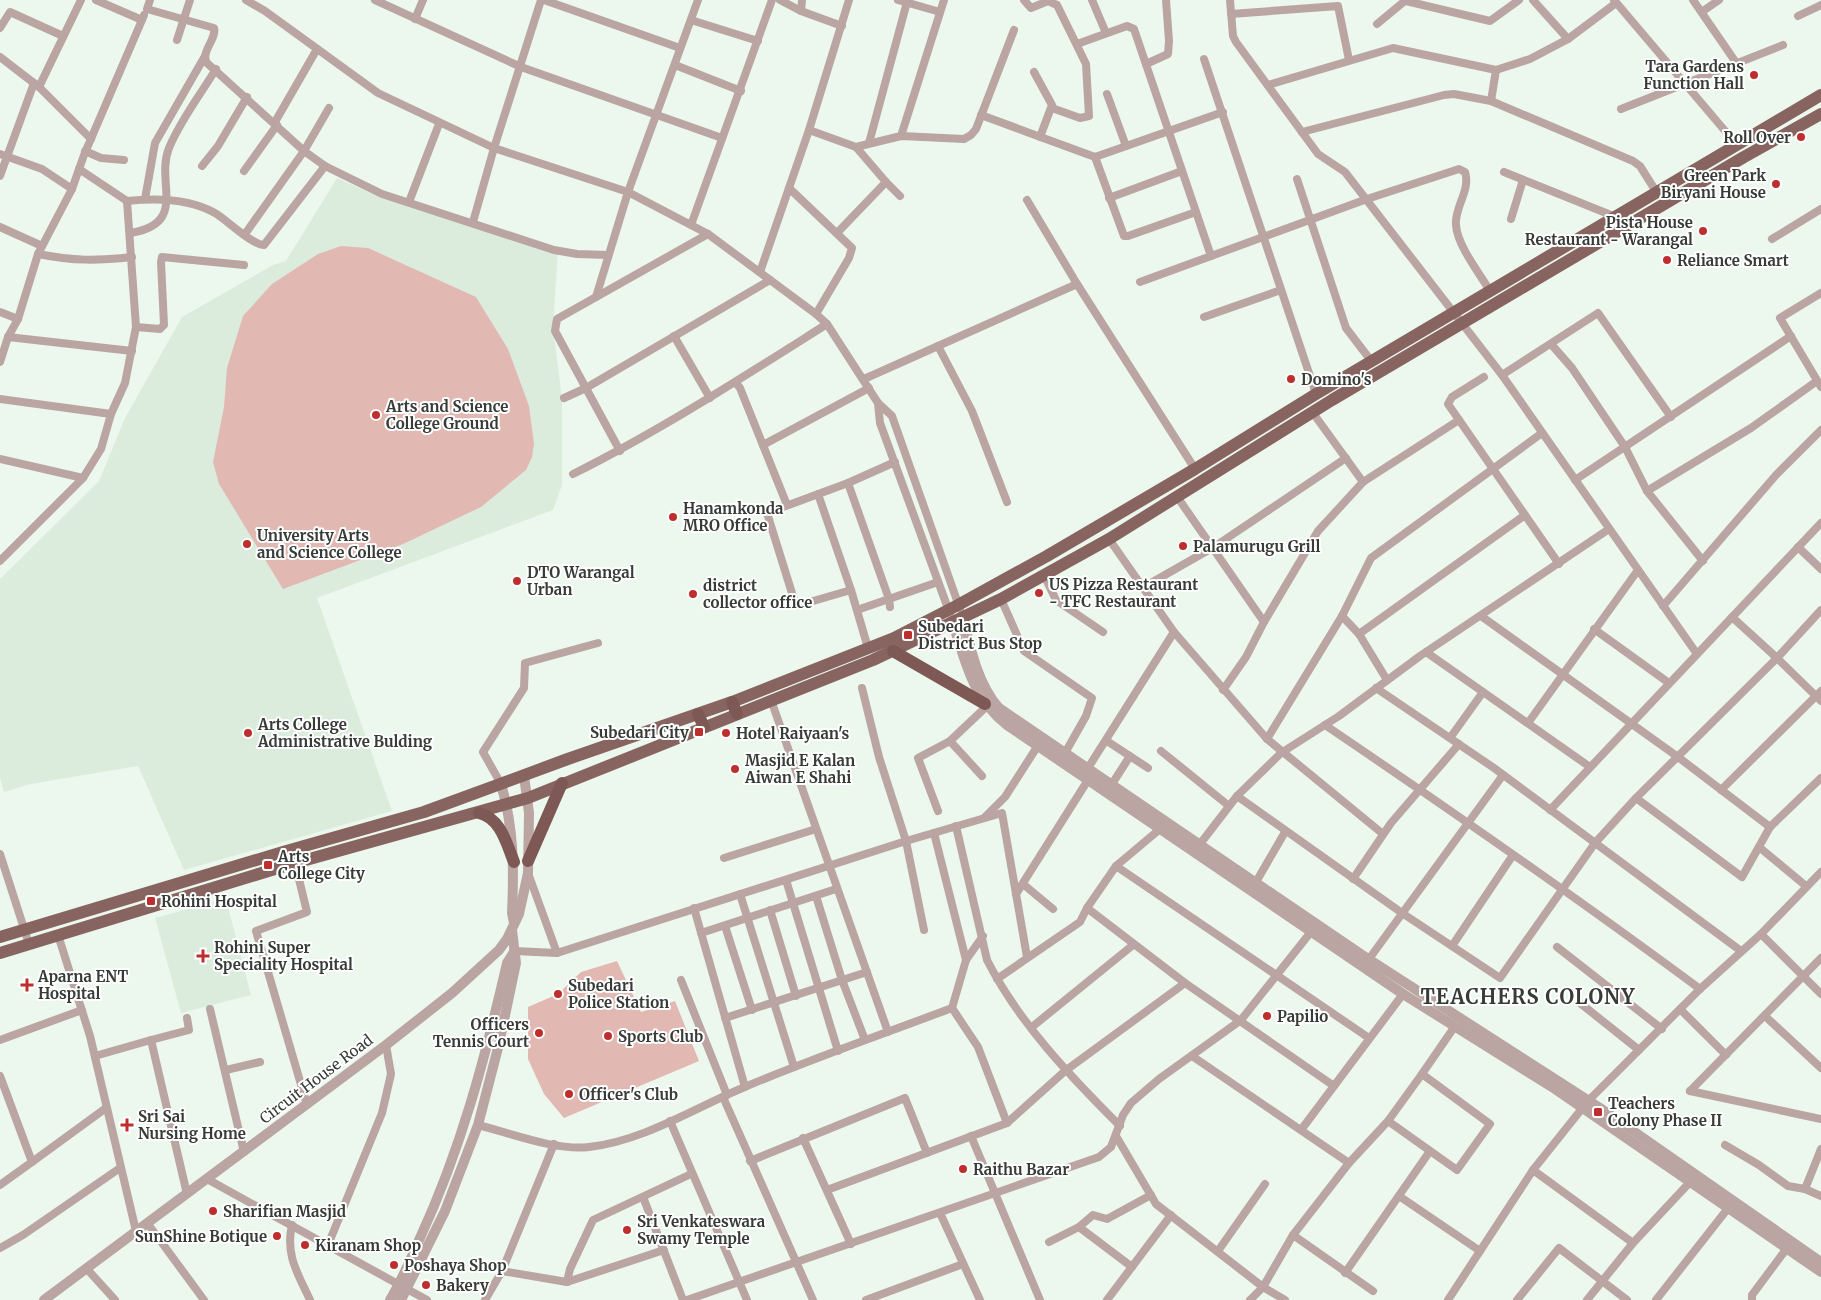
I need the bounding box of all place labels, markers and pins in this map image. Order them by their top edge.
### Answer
place label: Tara Gardens Function Hall [1643,57,1744,93]
marker: Tara Gardens Function Hall [1748,69,1760,81]
place label: Roll Over [1723,128,1791,147]
marker: Roll Over [1795,131,1807,143]
place label: Green Park Biryani House [1661,166,1766,202]
marker: Green Park Biryani House [1770,178,1782,190]
place label: Pista House Restaurant - Warangal [1525,213,1693,249]
marker: Pista House Restaurant - Warangal [1697,225,1709,237]
place label: Reliance Smart [1677,251,1789,270]
marker: Reliance Smart [1661,254,1673,266]
place label: Domino's [1301,370,1372,389]
marker: Domino's [1285,373,1297,385]
place label: Arts and Science College Ground [385,397,508,433]
marker: Arts and Science College Ground [370,409,382,421]
place label: Hanamkonda MRO Office [683,499,784,535]
marker: Hanamkonda MRO Office [667,511,679,523]
place label: University Arts and Science College [257,526,402,562]
place label: Palamurugu Grill [1193,537,1320,556]
marker: University Arts and Science College [241,538,253,550]
marker: Palamurugu Grill [1177,540,1189,552]
place label: DTO Warangal Urban [527,563,635,599]
marker: DTO Warangal Urban [511,575,523,587]
place label: US Pizza Restaurant - TFC Restaurant [1049,575,1198,611]
place label: district collector office [703,576,812,612]
marker: US Pizza Restaurant - TFC Restaurant [1033,587,1045,599]
marker: district collector office [687,588,699,600]
place label: Subedari District Bus Stop [918,617,1043,653]
marker: Subedari District Bus Stop [902,629,914,641]
place label: Arts College Administrative Bulding [257,715,433,751]
place label: Subedari City [590,723,689,742]
place label: Hotel Raiyaan's [736,724,850,743]
marker: Subedari City [693,726,705,738]
marker: Arts College Administrative Bulding [242,727,254,739]
marker: Hotel Raiyaan's [720,727,732,739]
place label: Masjid E Kalan Aiwan E Shahi [744,751,855,787]
marker: Masjid E Kalan Aiwan E Shahi [729,763,741,775]
place label: Arts College City [277,847,365,883]
marker: Arts College City [262,859,274,871]
place label: Rohini Hospital [161,892,277,911]
marker: Rohini Hospital [145,895,157,907]
place label: Rohini Super Speciality Hospital [214,938,353,974]
marker: Rohini Super Speciality Hospital [196,949,210,963]
place label: Aparna ENT Hospital [37,967,128,1003]
place label: Subedari Police Station [568,976,669,1012]
marker: Aparna ENT Hospital [20,978,34,992]
marker: Subedari Police Station [552,988,564,1000]
place label: Papilio [1277,1007,1328,1026]
marker: Papilio [1261,1010,1273,1022]
place label: Officers Tennis Court [433,1015,529,1051]
marker: Officers Tennis Court [533,1027,545,1039]
place label: Sports Club [618,1027,703,1046]
marker: Sports Club [602,1030,614,1042]
place label: Officer's Club [579,1085,678,1104]
marker: Officer's Club [563,1088,575,1100]
place label: Teachers Colony Phase II [1608,1094,1722,1130]
marker: Teachers Colony Phase II [1592,1106,1604,1118]
place label: Sri Sai Nursing Home [138,1107,246,1143]
marker: Sri Sai Nursing Home [120,1118,134,1132]
place label: Raithu Bazar [973,1160,1069,1179]
marker: Raithu Bazar [957,1163,969,1175]
place label: Sharifian Masjid [223,1202,346,1221]
marker: Sharifian Masjid [207,1205,219,1217]
place label: Sri Venkateswara Swamy Temple [637,1212,766,1248]
marker: Sri Venkateswara Swamy Temple [621,1224,633,1236]
place label: SunShine Botique [135,1227,267,1246]
marker: SunShine Botique [271,1230,283,1242]
place label: Kiranam Shop [315,1236,421,1255]
marker: Kiranam Shop [299,1239,311,1251]
place label: Poshaya Shop [404,1256,507,1275]
marker: Poshaya Shop [388,1259,400,1271]
place label: Bakery [436,1276,489,1295]
marker: Bakery [420,1279,432,1291]

